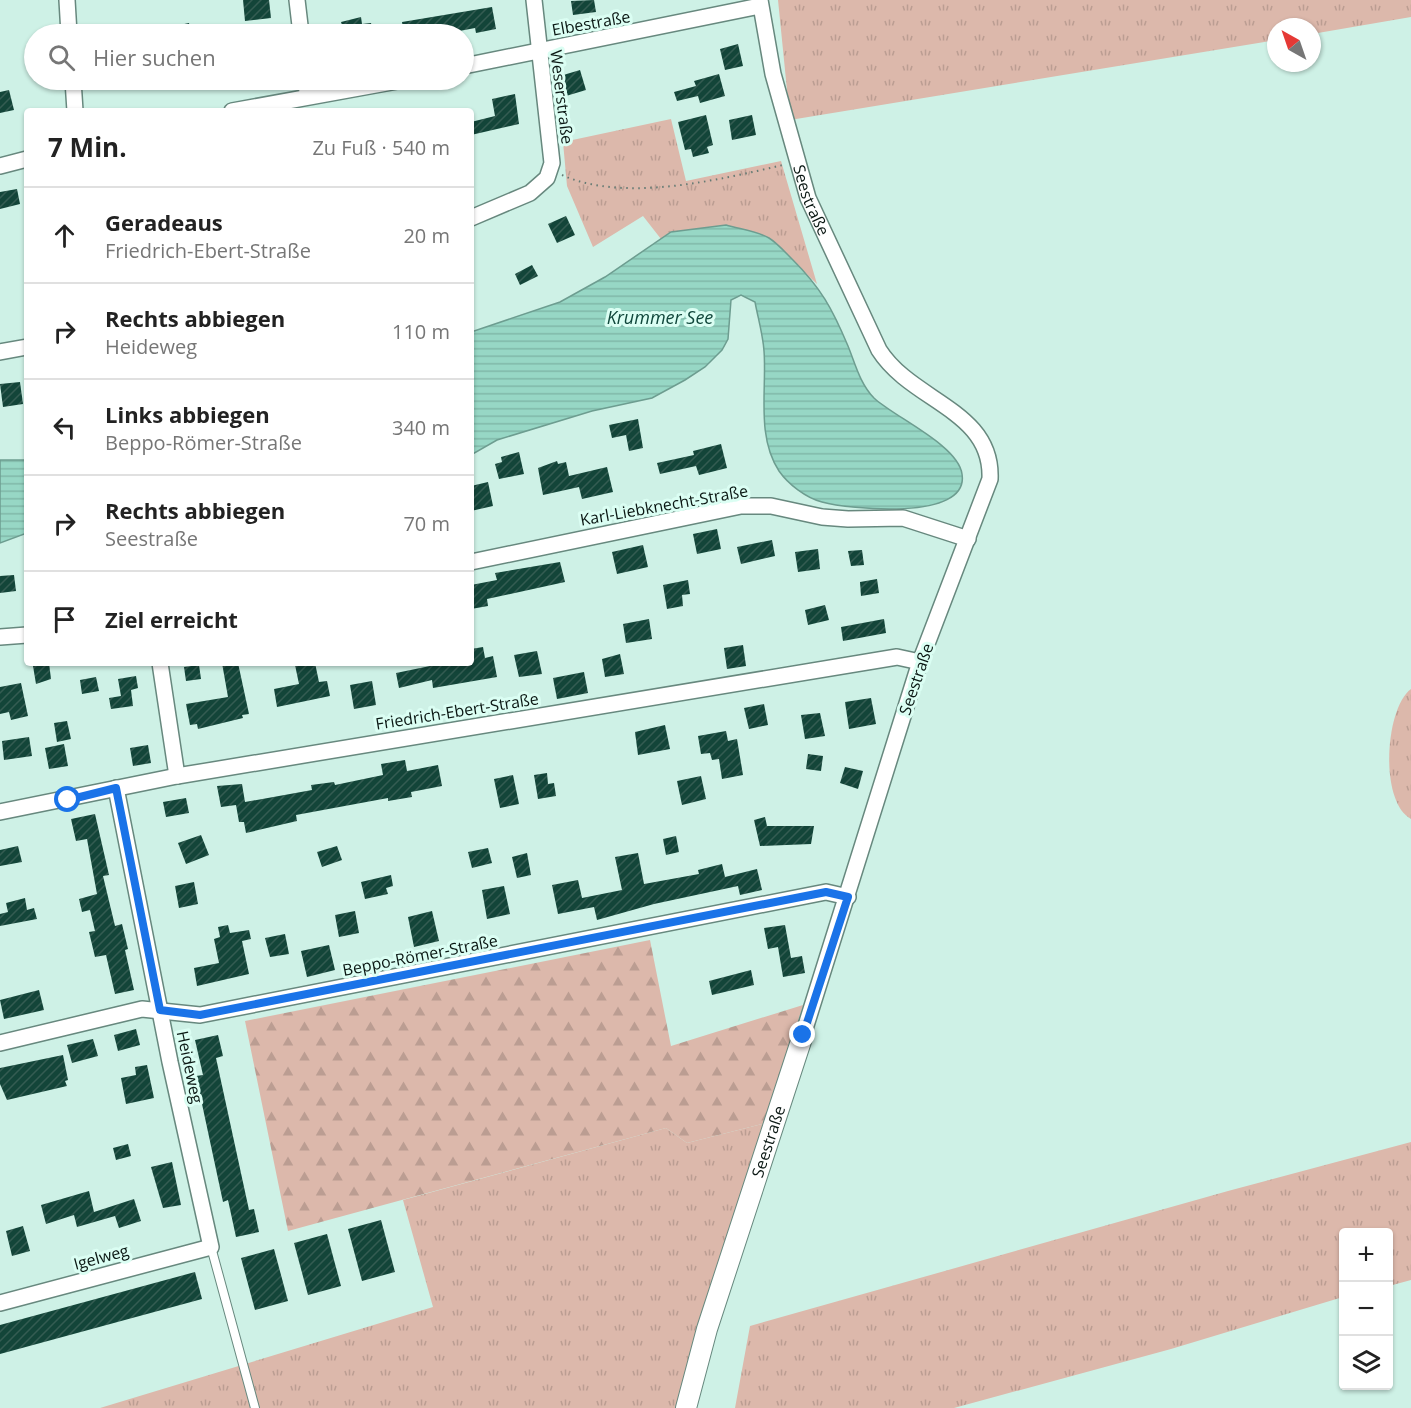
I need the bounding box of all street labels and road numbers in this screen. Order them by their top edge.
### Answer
street label: Elbestraße [550,5,632,41]
street label: Weserstraße [545,49,579,145]
street label: Seestraße [788,162,835,239]
street label: Karl-Liebknecht-Straße [578,479,750,531]
street label: Seestraße [893,640,939,718]
street label: Friedrich-Ebert-Straße [374,687,540,735]
street label: Beppo-Römer-Straße [341,929,499,981]
street label: Heideweg [172,1029,208,1106]
street label: Seestraße [746,1103,790,1180]
street label: Igelweg [71,1239,131,1275]

